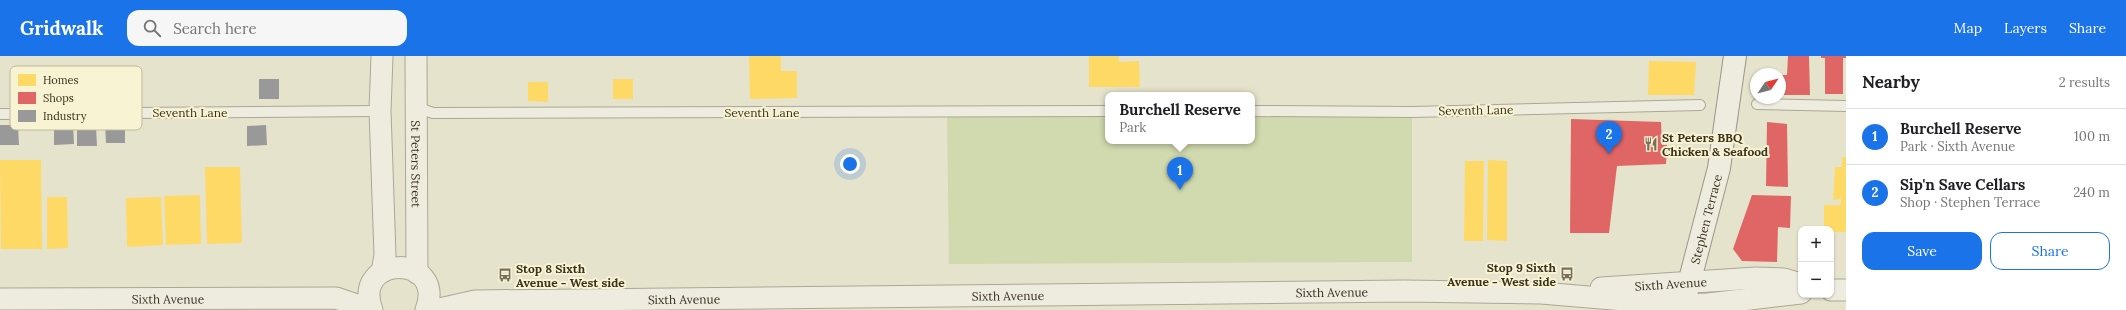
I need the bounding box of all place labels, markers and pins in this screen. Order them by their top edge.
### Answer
pin: 2 [1596,121,1622,154]
place label: St Peters BBQ Chicken & Seafood [1662,130,1768,159]
restaurant icon: St Peters BBQ Chicken & Seafood [1643,136,1659,152]
pin: 1 [1167,157,1193,190]
place label: Stop 9 Sixth Avenue - West side [1447,260,1557,289]
place label: Stop 8 Sixth Avenue - West side [516,261,625,290]
bus stop icon: Stop 9 Sixth Avenue - West side [1559,266,1575,282]
bus stop icon: Stop 8 Sixth Avenue - West side [497,267,513,283]

